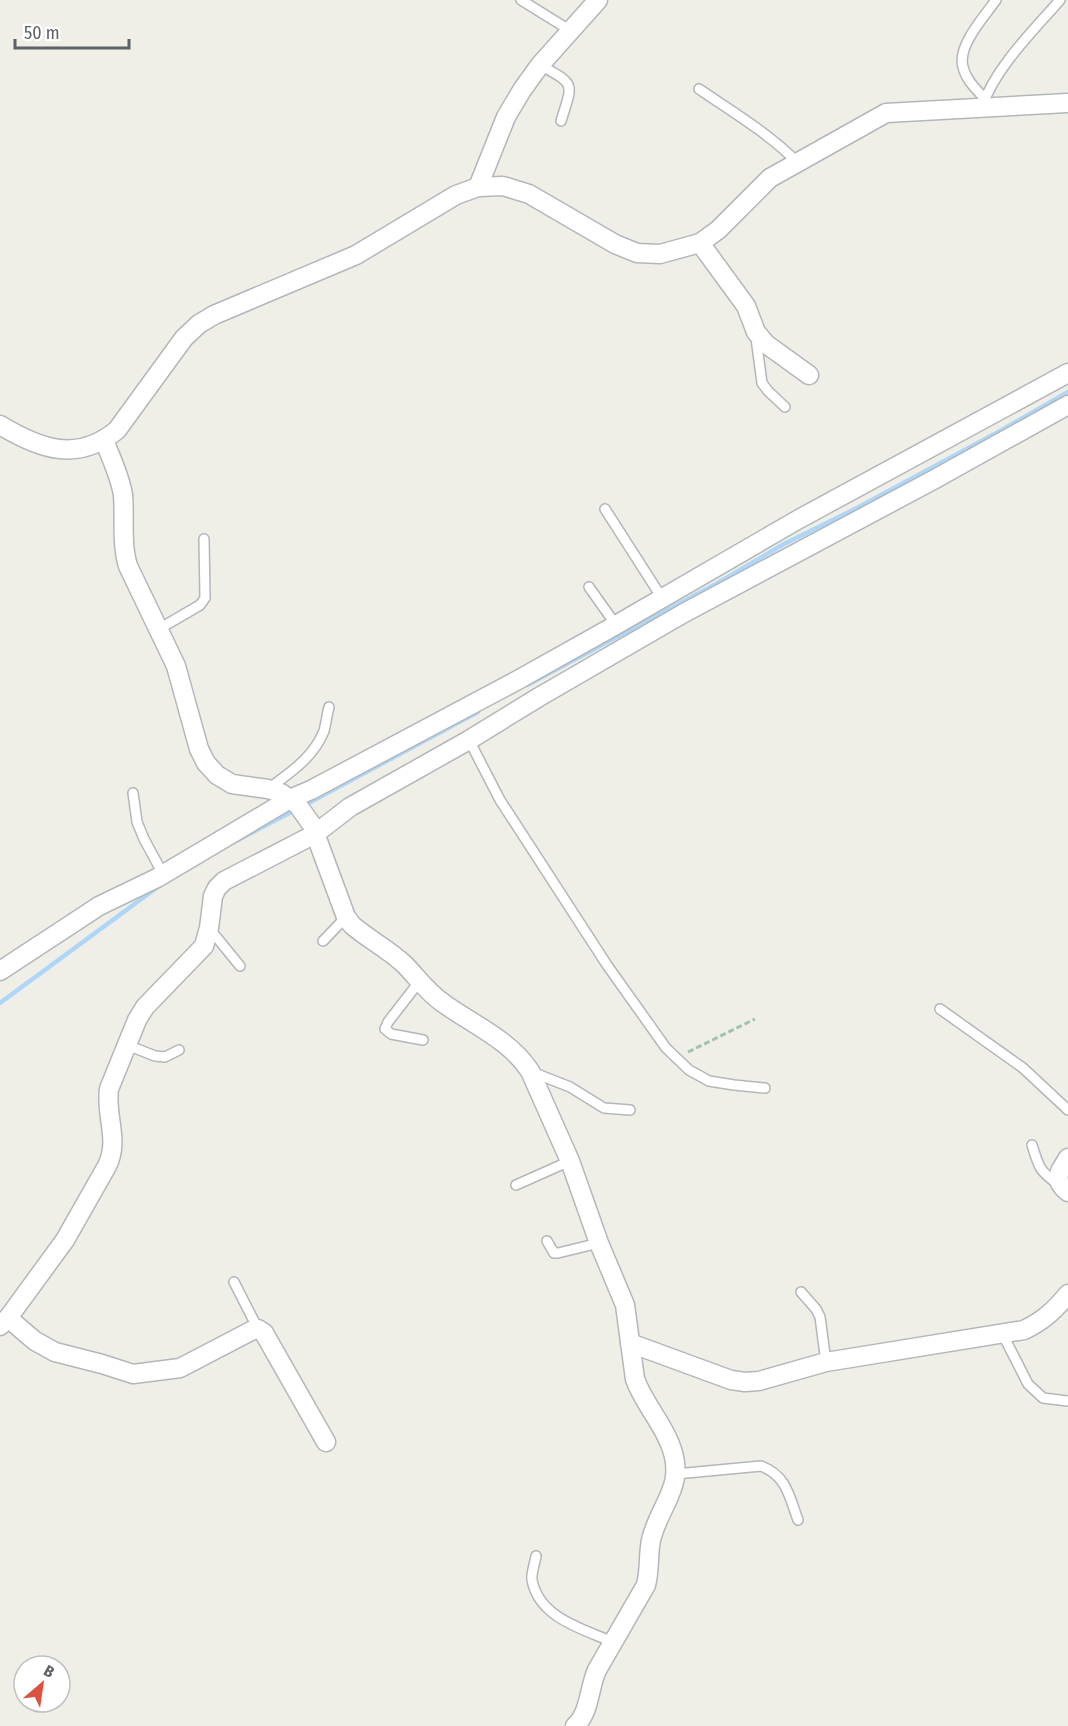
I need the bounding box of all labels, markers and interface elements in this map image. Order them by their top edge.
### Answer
scale bar [15,12,129,50]
text: 50 m [24,22,60,44]
north arrow [12,1654,72,1714]
text: B [41,1661,58,1682]

